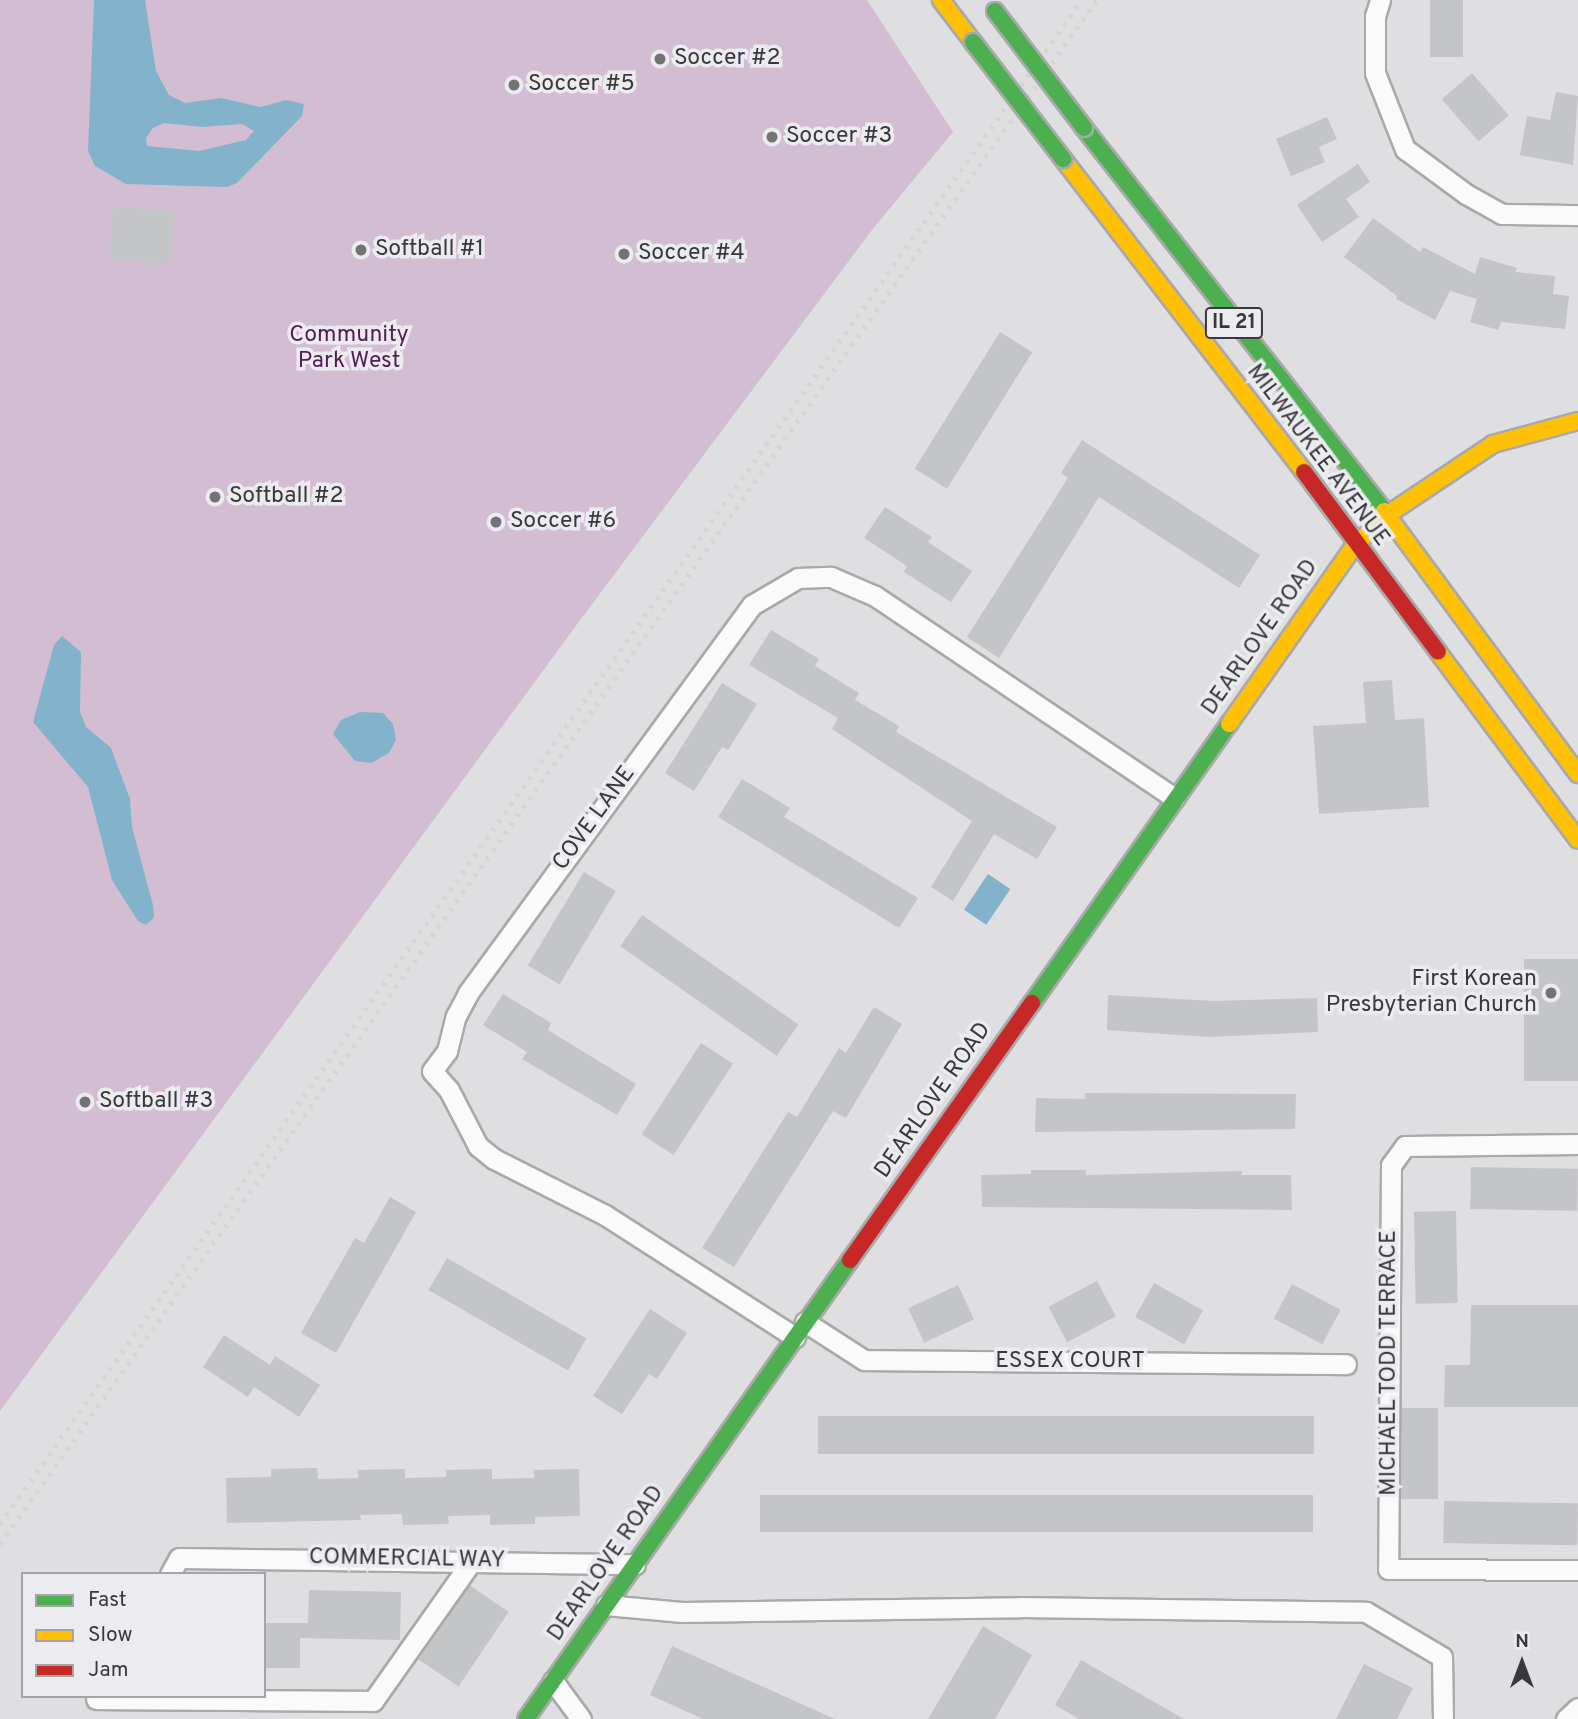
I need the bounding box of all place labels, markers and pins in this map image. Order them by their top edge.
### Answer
place label: Soccer #2 [674,45,781,73]
marker: Soccer #2 [652,51,668,67]
place label: Soccer #5 [528,71,635,99]
marker: Soccer #5 [506,77,522,93]
place label: Soccer #3 [786,123,892,151]
marker: Soccer #3 [764,129,780,145]
place label: Softball #1 [375,236,484,264]
place label: Soccer #4 [638,240,745,268]
marker: Softball #1 [353,242,369,258]
marker: Soccer #4 [616,246,632,262]
place label: Softball #2 [229,483,344,511]
marker: Softball #2 [207,489,223,505]
place label: Soccer #6 [510,508,616,536]
marker: Soccer #6 [488,514,504,530]
place label: First Korean Presbyterian Church [1326,966,1537,1020]
marker: First Korean Presbyterian Church [1543,985,1559,1001]
place label: Softball #3 [99,1088,213,1116]
marker: Softball #3 [77,1094,93,1110]

